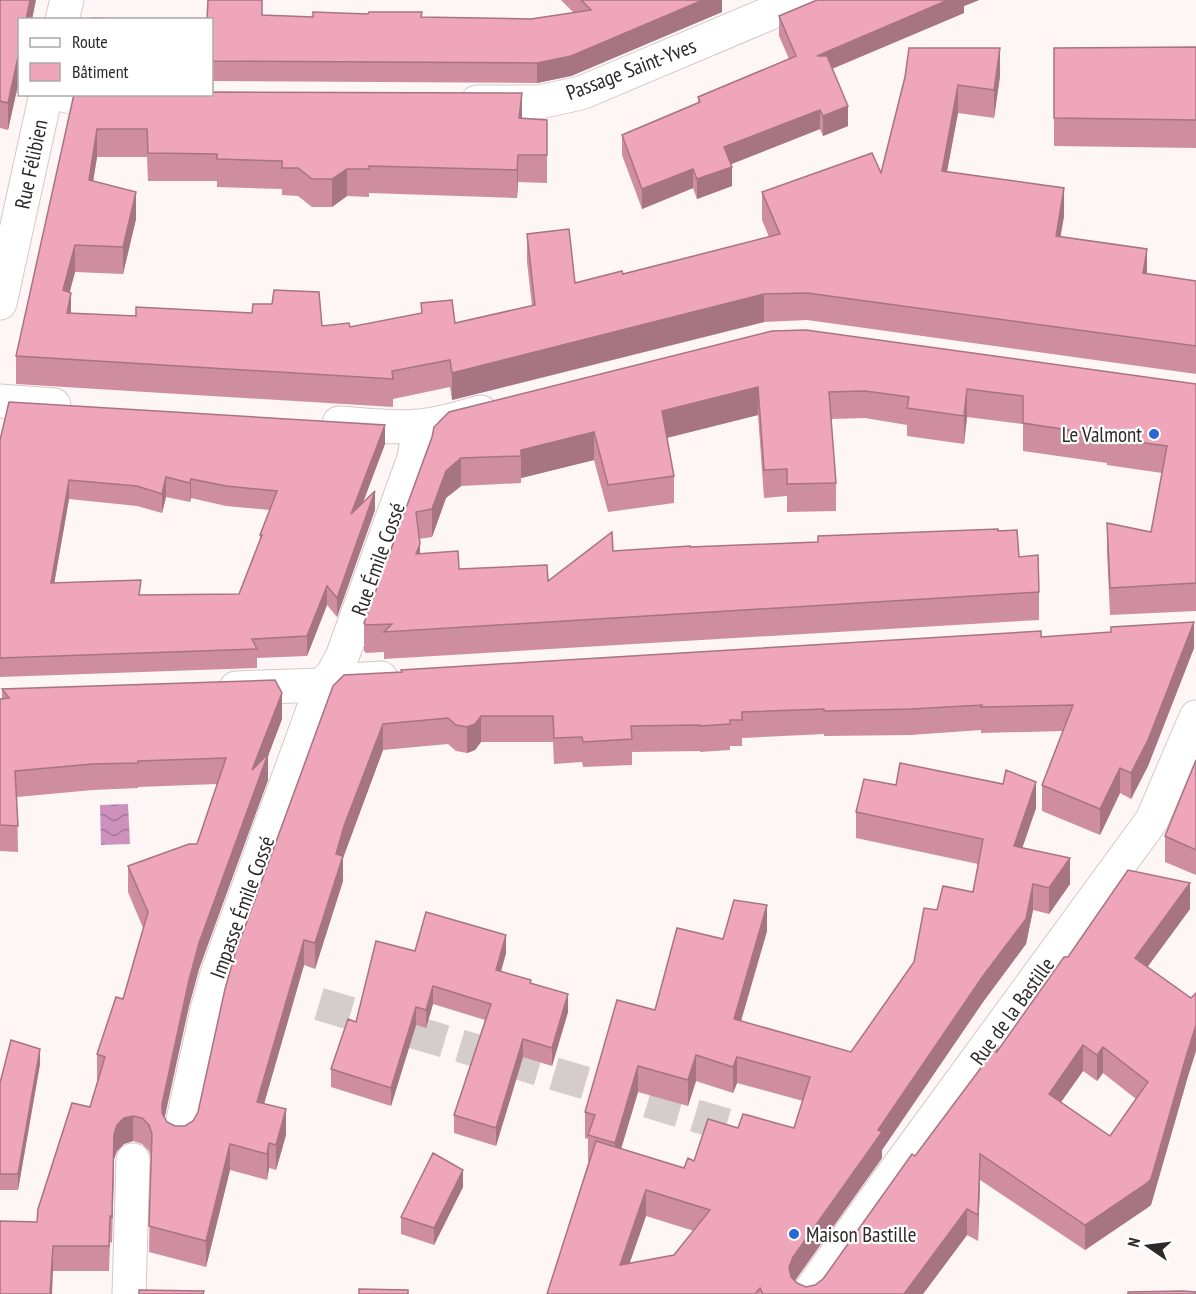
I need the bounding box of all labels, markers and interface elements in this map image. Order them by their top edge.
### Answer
legend [18,18,213,96]
text: Route [72,30,108,53]
street label: Passage Saint-Yves [562,32,700,106]
text: Bâtiment [72,60,129,83]
street label: Rue Félibien [8,117,54,211]
place label: Le Valmont [1062,421,1142,448]
marker: Le Valmont [1147,427,1161,441]
street label: Rue Émile Cossé [345,499,411,619]
street label: Impasse Émile Cossé [204,832,280,982]
street label: Rue de la Bastille [964,952,1060,1070]
north arrow [1118,1216,1178,1276]
place label: Maison Bastille [806,1221,916,1248]
marker: Maison Bastille [787,1227,801,1241]
text: N [1123,1236,1144,1249]

